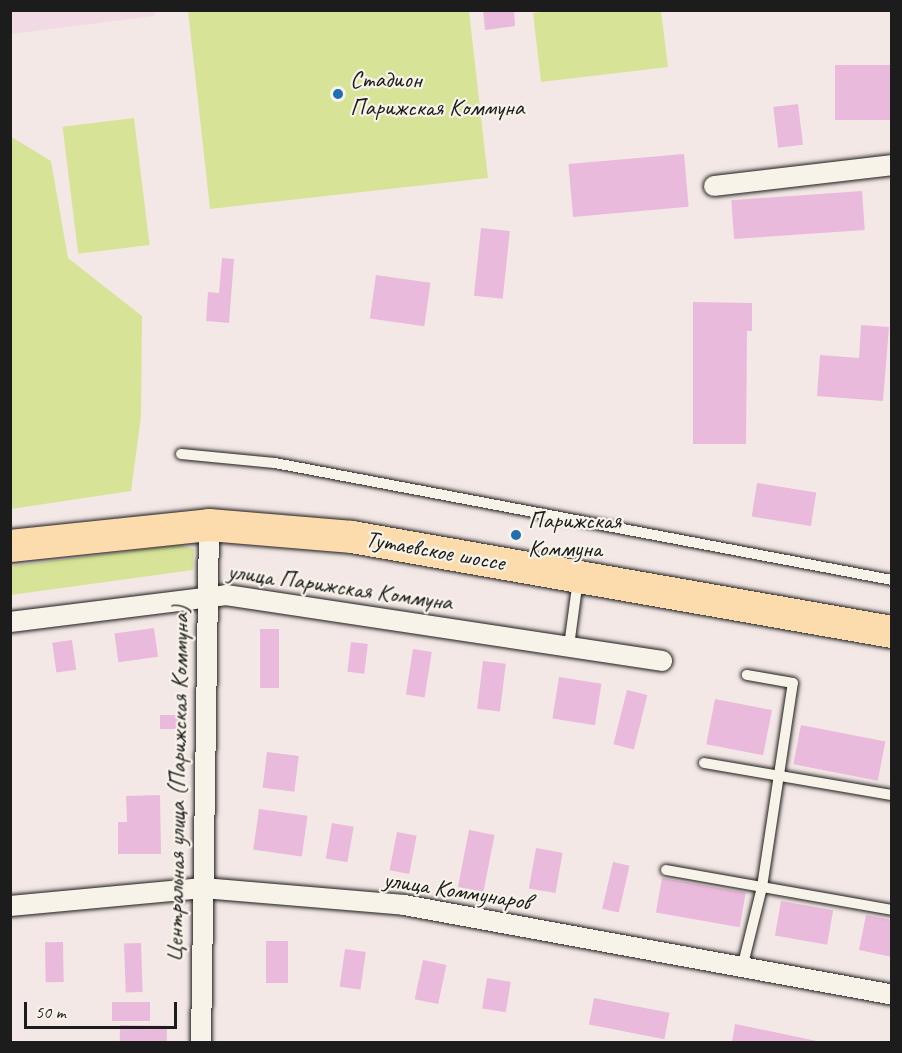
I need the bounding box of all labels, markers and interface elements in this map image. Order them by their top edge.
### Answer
place label: Стадион Парижская Коммуна [350,66,523,122]
marker: Стадион Парижская Коммуна [331,87,345,101]
place label: Парижская Коммуна [528,507,621,563]
street label: Тутаевское шоссе [363,524,507,578]
marker: Парижская Коммуна [509,528,523,542]
street label: улица Парижская Коммуна [227,557,453,617]
street label: Центральная улица (Парижская Коммуна) [160,606,196,962]
street label: улица Коммунаров [381,865,533,917]
scale bar [27,990,180,1028]
text: 50 m [35,1001,66,1023]

